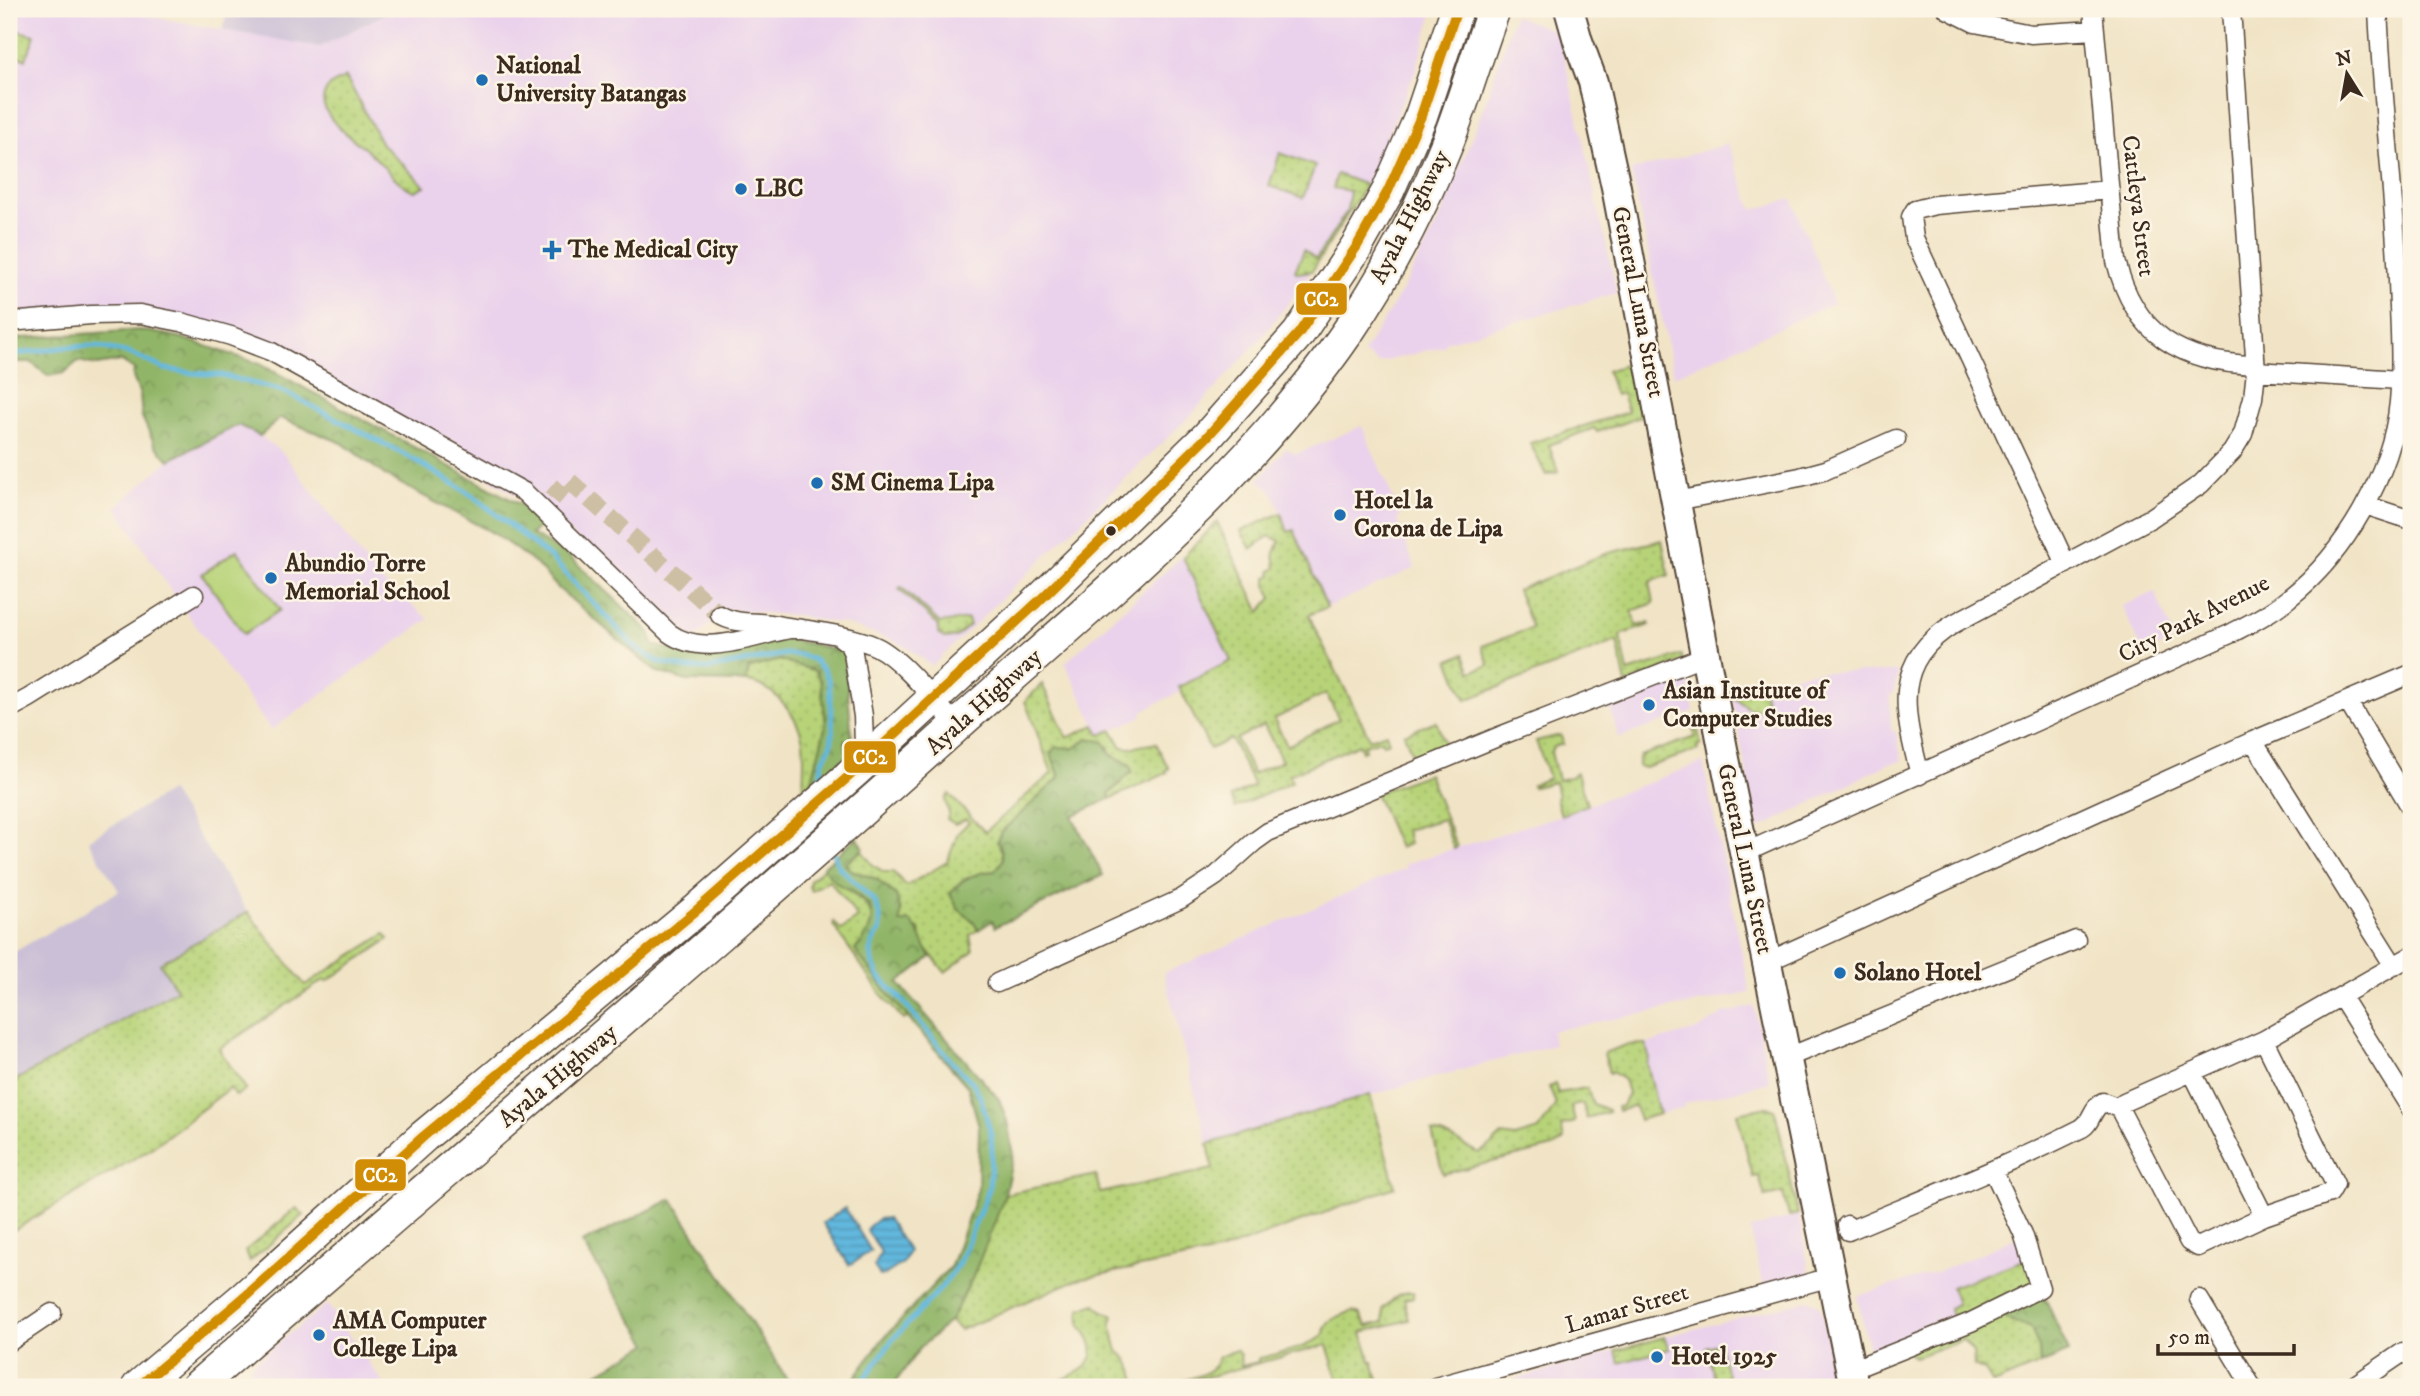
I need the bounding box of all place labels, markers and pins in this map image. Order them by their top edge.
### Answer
place label: National University Batangas [496,51,686,109]
marker: National University Batangas [474,72,490,88]
place label: LBC [755,174,803,204]
marker: LBC [733,181,749,197]
place label: The Medical City [567,235,738,265]
marker: The Medical City [542,240,562,260]
place label: SM Cinema Lipa [831,468,995,498]
marker: SM Cinema Lipa [809,475,825,491]
place label: Hotel la Corona de Lipa [1354,486,1504,544]
marker: Hotel la Corona de Lipa [1332,507,1348,523]
unlabelled marker [1104,524,1118,538]
place label: Abundio Torre Memorial School [284,549,450,607]
marker: Abundio Torre Memorial School [263,570,279,586]
place label: Asian Institute of Computer Studies [1662,676,1832,734]
marker: Asian Institute of Computer Studies [1641,697,1657,713]
place label: Solano Hotel [1854,958,1982,988]
marker: Solano Hotel [1832,965,1848,981]
place label: AMA Computer College Lipa [332,1306,488,1364]
marker: AMA Computer College Lipa [311,1327,327,1343]
place label: Hotel 1925 [1671,1342,1777,1372]
marker: Hotel 1925 [1649,1349,1665,1365]

